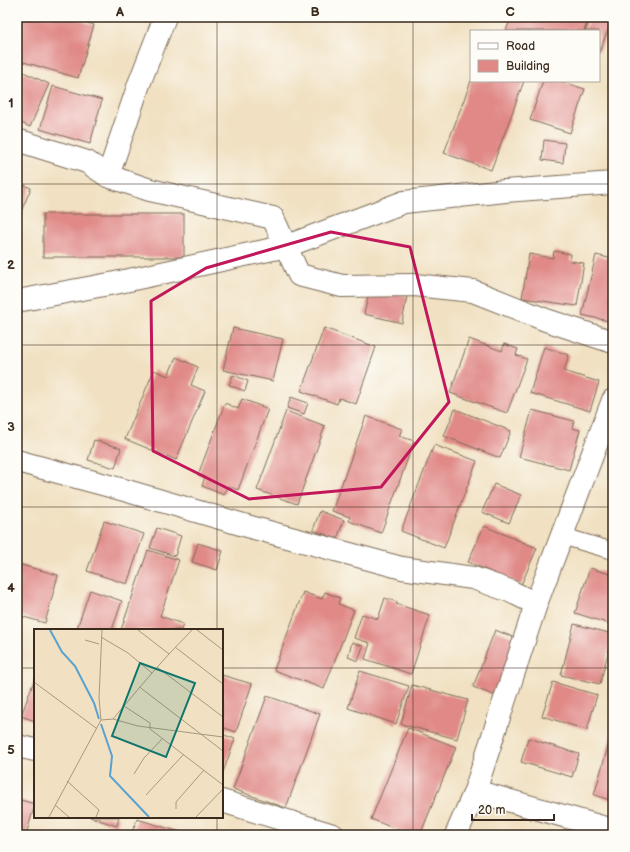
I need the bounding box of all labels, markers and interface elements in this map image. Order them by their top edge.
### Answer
text: A [115,4,124,20]
text: B [310,4,320,20]
text: C [505,4,515,20]
legend [470,30,600,82]
text: Road [506,39,535,54]
text: Building [506,59,550,74]
text: 1 [8,95,14,111]
text: 2 [7,257,15,273]
text: 3 [7,419,15,435]
text: 4 [7,580,15,596]
inset map [34,629,223,818]
text: 5 [7,742,15,758]
scale bar [472,796,554,822]
text: 20 m [478,803,505,818]

